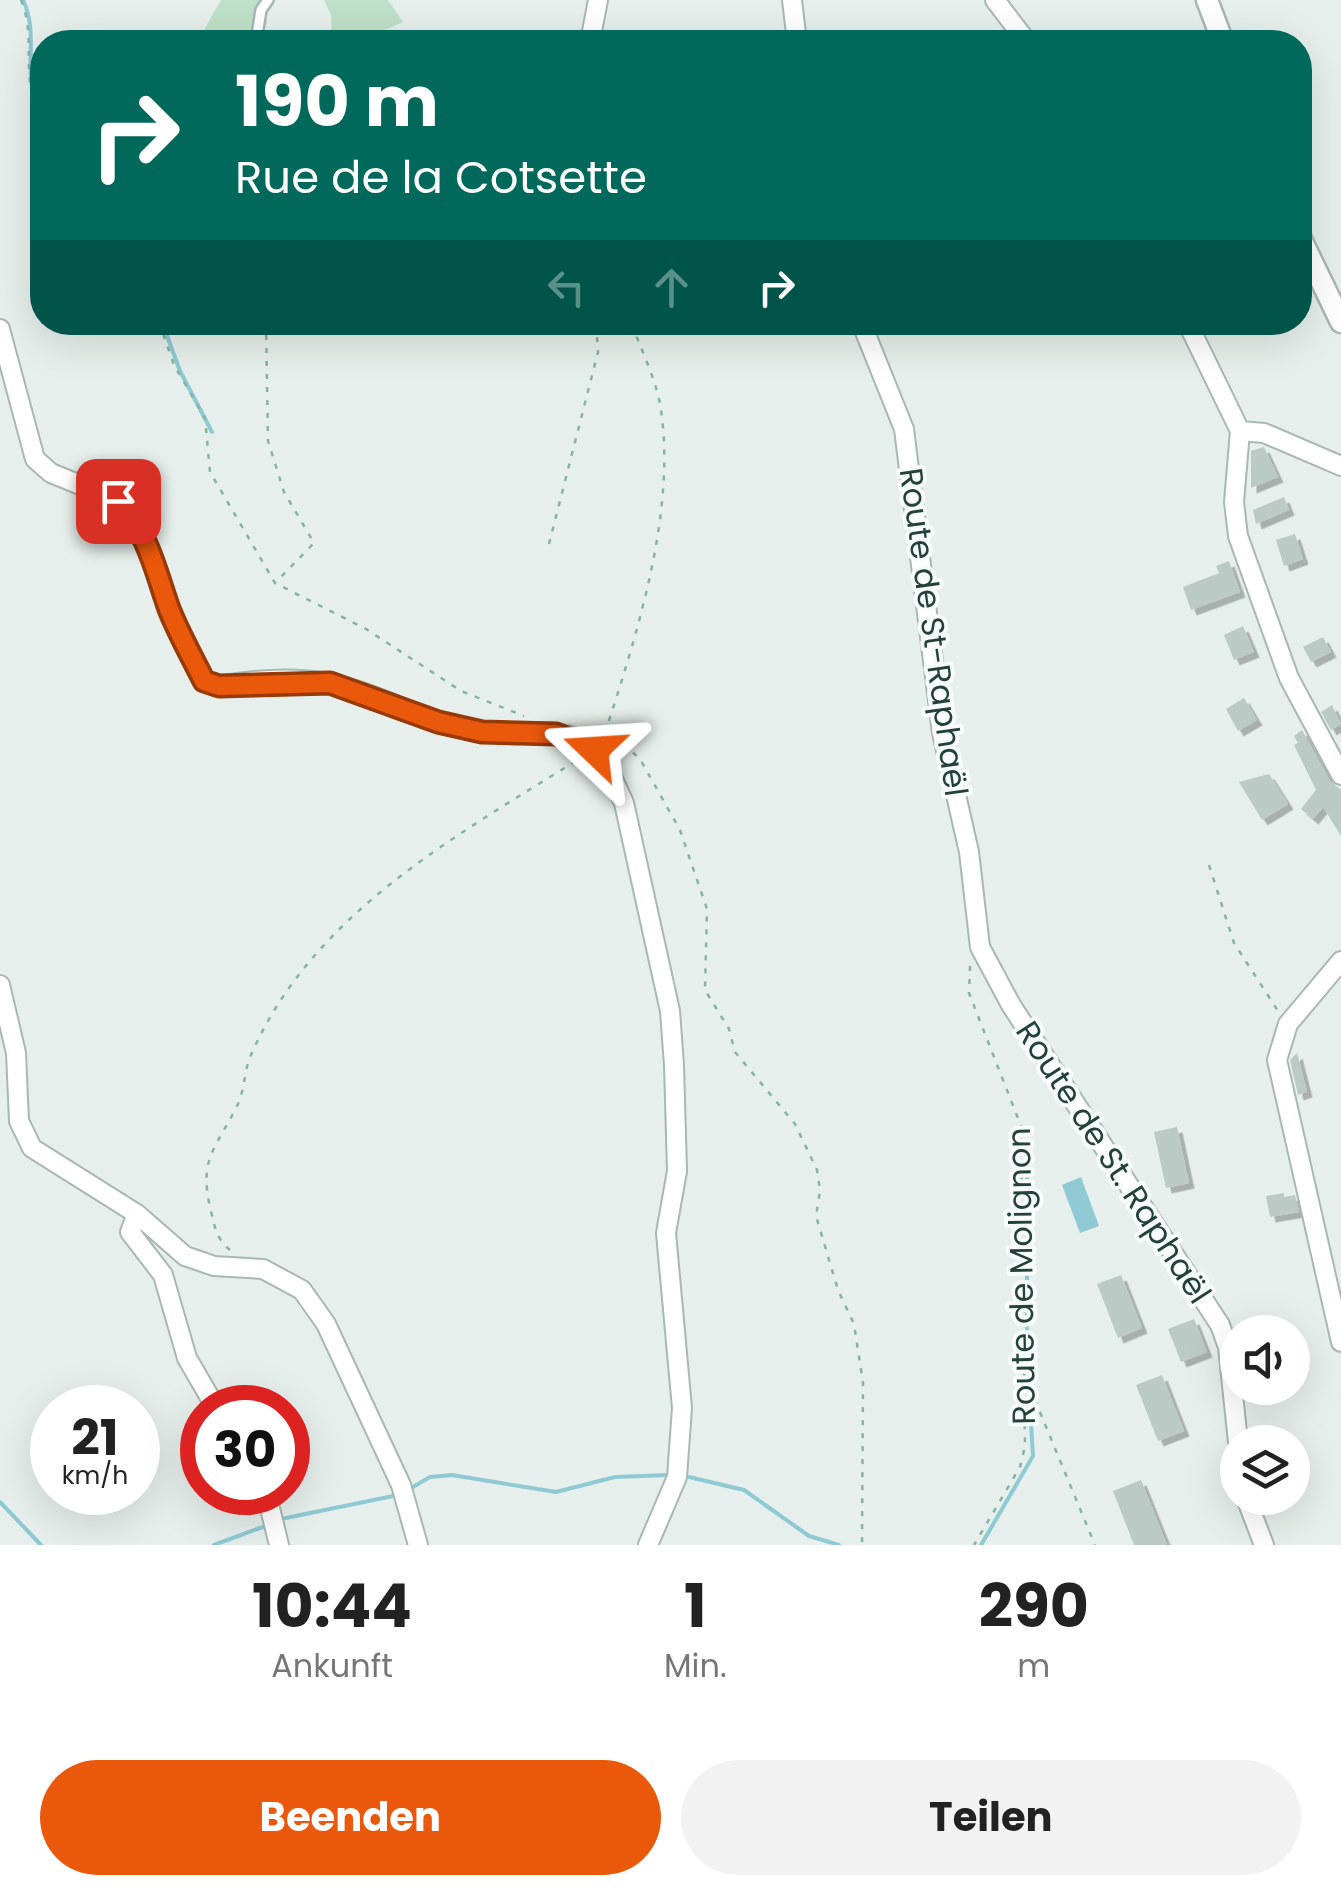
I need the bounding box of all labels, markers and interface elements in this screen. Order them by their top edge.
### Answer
text: 190 m [235,52,439,151]
icon: right [70,70,200,200]
text: Rue de la Cotsette [235,146,647,209]
icon: left [539,260,594,315]
icon: ahead [644,260,699,315]
icon: right [749,260,804,315]
pin [76,459,161,544]
street label: Route de St-Raphaël [889,465,979,799]
icon: arrive [91,474,146,529]
position arrow [542,698,646,802]
street label: Route de St. Raphaël [1006,1012,1222,1312]
street label: Route de Molignon [996,1127,1046,1425]
map controls [1220,1315,1310,1515]
button: sound [1220,1315,1310,1405]
speed limit sign: 30 [180,1385,310,1515]
text: 21 [71,1402,119,1473]
button: layers [1220,1425,1310,1515]
text: km/h [62,1458,128,1493]
text: 10:44 [252,1564,412,1648]
text: 1 [684,1564,707,1648]
text: 290 [979,1564,1089,1648]
text: Ankunft [271,1643,393,1688]
text: Min. [664,1643,727,1688]
text: m [1017,1643,1050,1688]
button: Beenden [40,1760,661,1875]
button: Teilen [681,1760,1301,1875]

